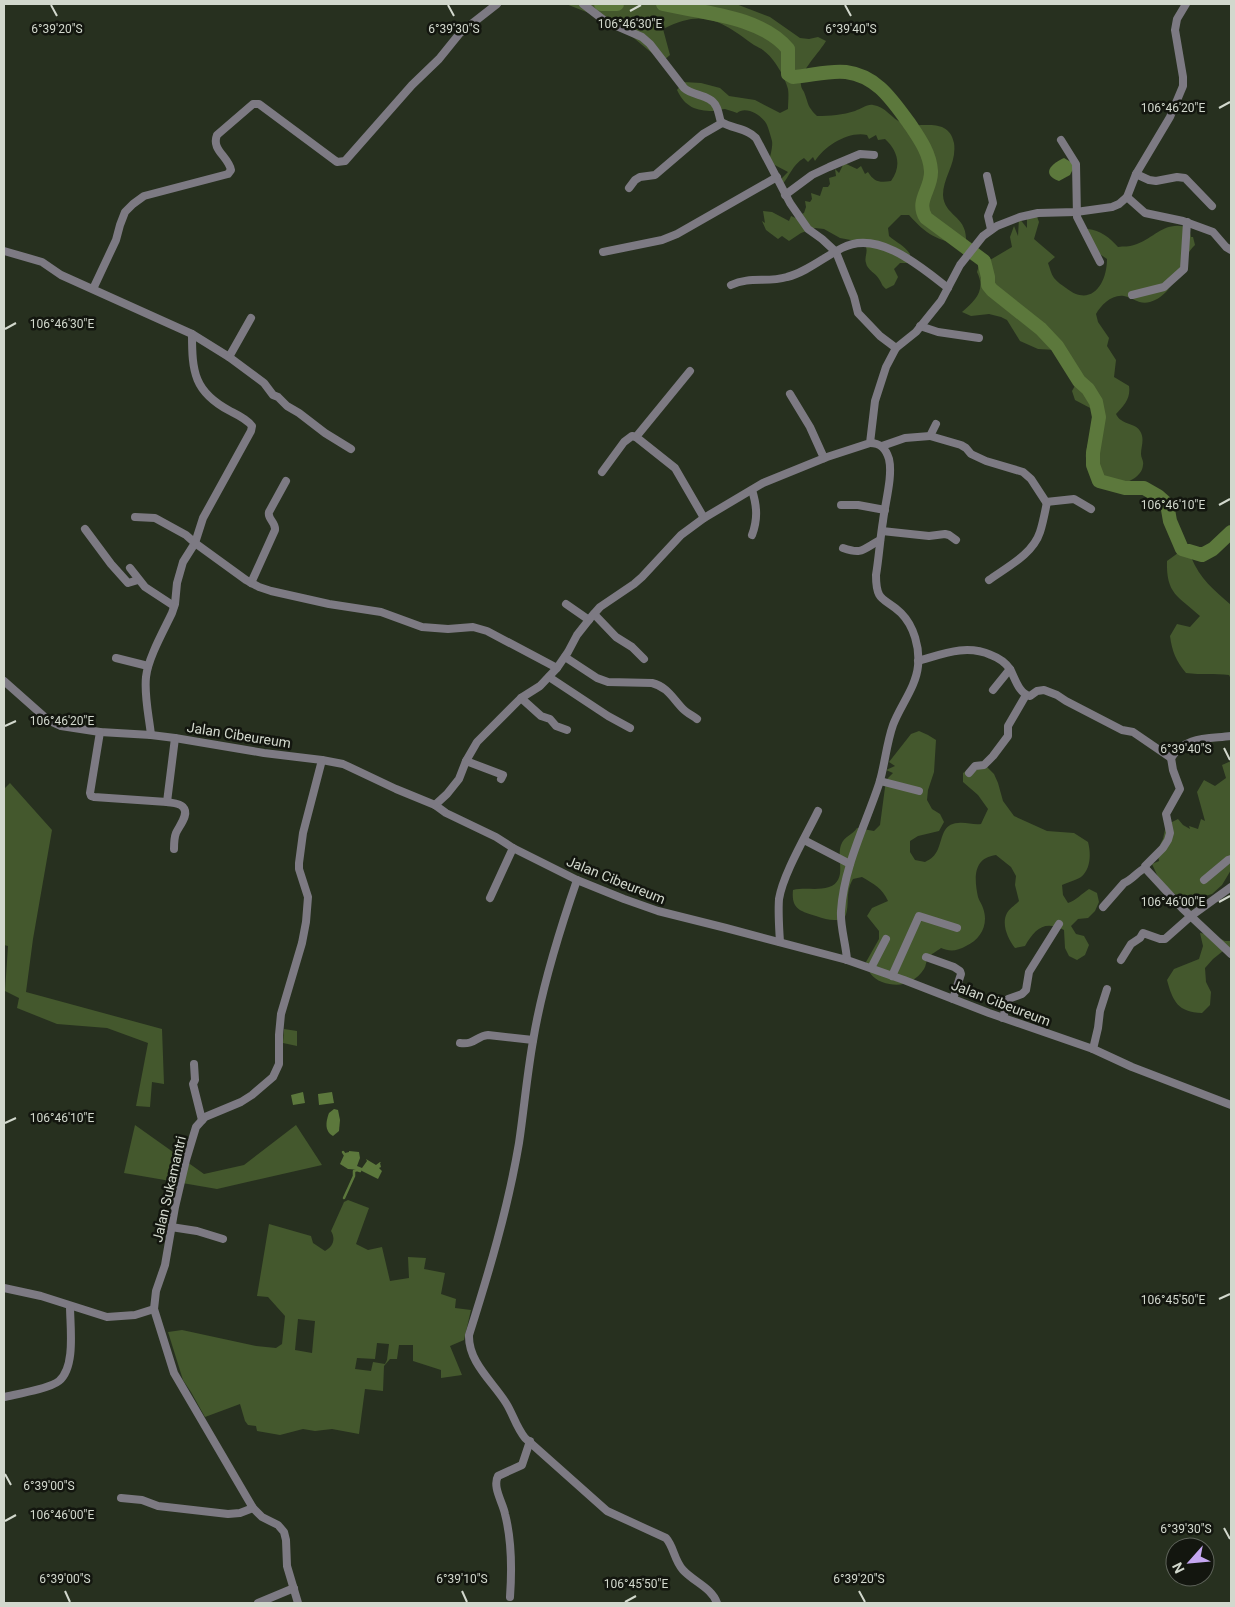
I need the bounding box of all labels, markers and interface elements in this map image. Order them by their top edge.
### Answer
text: 106°46'30"E [598,17,662,31]
text: 6°39'20"S [31,22,83,36]
text: 6°39'30"S [428,22,480,36]
text: 6°39'40"S [825,22,877,36]
text: 106°46'20"E [1141,101,1205,115]
text: 106°46'30"E [30,317,94,331]
text: 106°46'10"E [1141,498,1205,512]
text: 106°46'20"E [30,714,94,728]
street label: Jalan Cibeureum [186,719,292,751]
text: 6°39'40"S [1160,742,1212,756]
street label: Jalan Cibeureum [564,853,668,907]
text: 106°46'00"E [1141,895,1205,909]
street label: Jalan Cibeureum [949,977,1053,1029]
text: 106°46'10"E [30,1111,94,1125]
street label: Jalan Sukamantri [149,1134,189,1244]
text: 106°45'50"E [1141,1293,1205,1307]
text: 6°39'00"S [23,1479,75,1493]
text: 106°46'00"E [30,1508,94,1522]
text: 6°39'30"S [1160,1522,1212,1536]
north arrow [1165,1537,1215,1587]
text: N [1169,1560,1188,1576]
text: 6°39'00"S [39,1572,91,1586]
text: 6°39'10"S [436,1572,488,1586]
text: 6°39'20"S [833,1572,885,1586]
text: 106°45'50"E [604,1577,668,1591]

